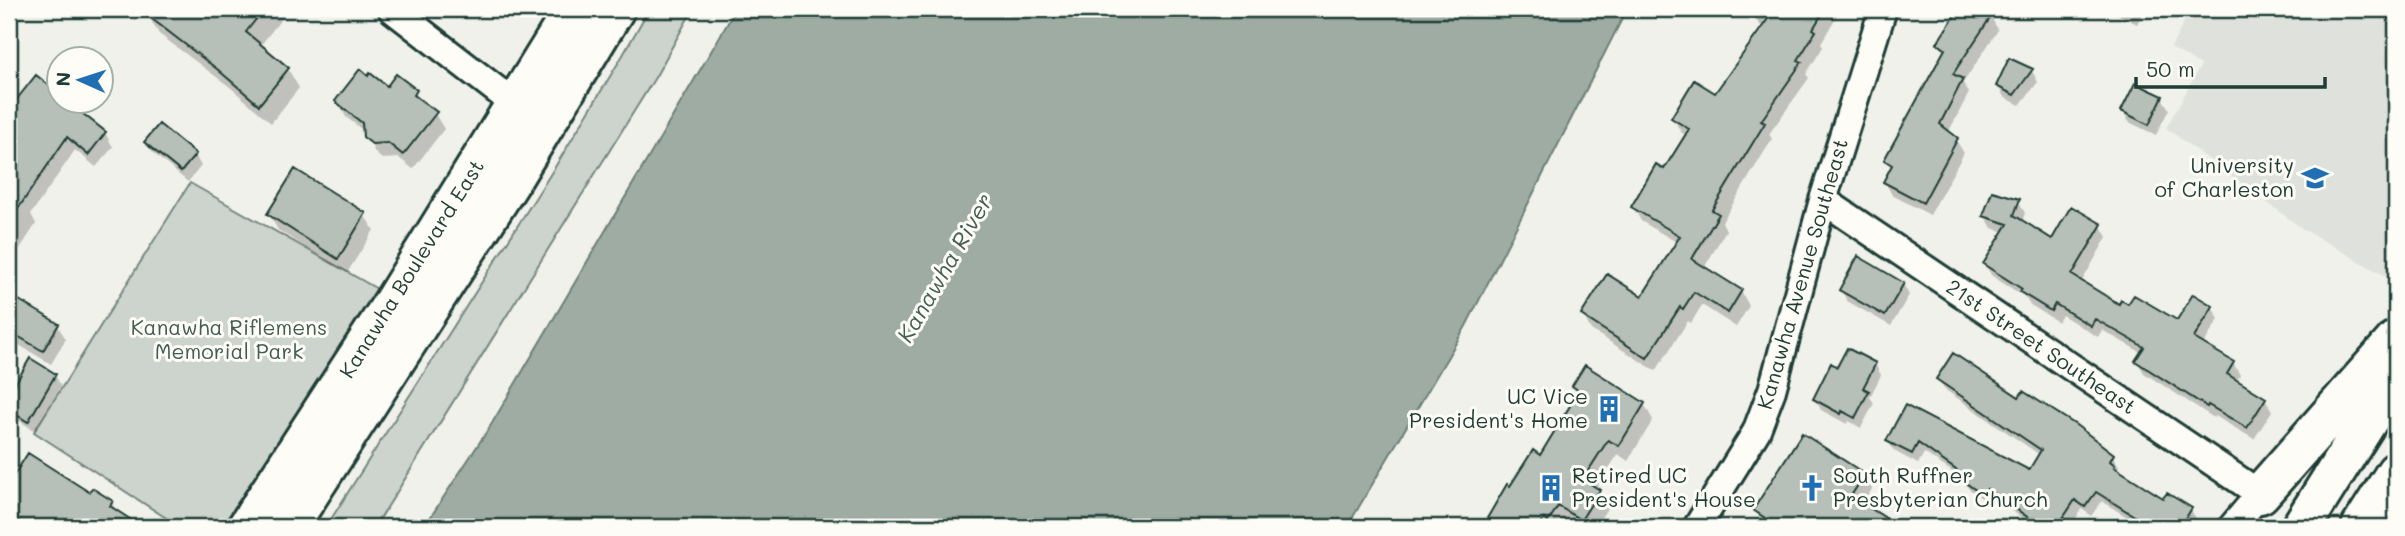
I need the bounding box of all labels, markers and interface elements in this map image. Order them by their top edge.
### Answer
north arrow [46,46,116,116]
scale bar [2136,46,2324,90]
text: 50 m [2146,55,2195,82]
text: N [50,71,75,87]
street label: Kanawha Avenue Southeast [1750,135,1853,412]
place label: University of Charleston [2154,151,2294,202]
street label: Kanawha Boulevard East [332,154,489,383]
school or university icon: University of Charleston [2300,163,2330,193]
water label: Kanawha River [889,187,999,348]
street label: 21st Street Southeast [1942,272,2142,419]
park label: Kanawha Riflemens Memorial Park [131,313,327,364]
place label: UC Vice President's Home [1409,382,1588,433]
building icon: UC Vice President's Home [1594,394,1624,424]
place label: Retired UC President's House [1572,461,1756,512]
place label: South Ruffner Presbyterian Church [1833,461,2048,512]
building icon: Retired UC President's House [1536,473,1566,503]
church icon: South Ruffner Presbyterian Church [1797,473,1827,503]

